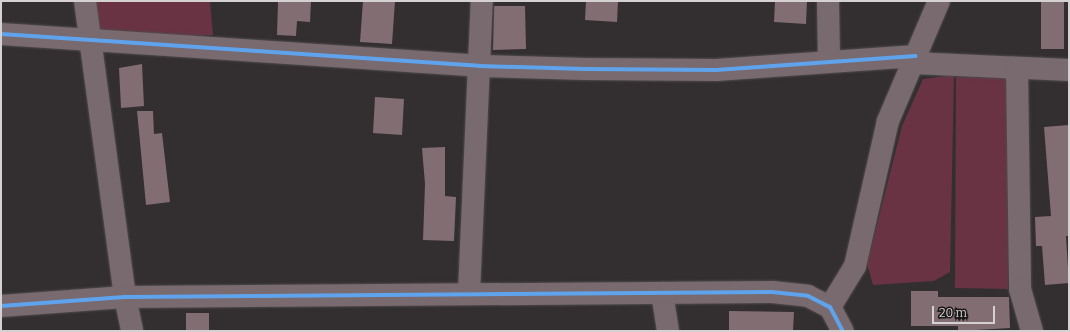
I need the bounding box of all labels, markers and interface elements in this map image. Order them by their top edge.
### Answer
scale bar [934,298,997,324]
text: 20 m [939,306,967,320]

